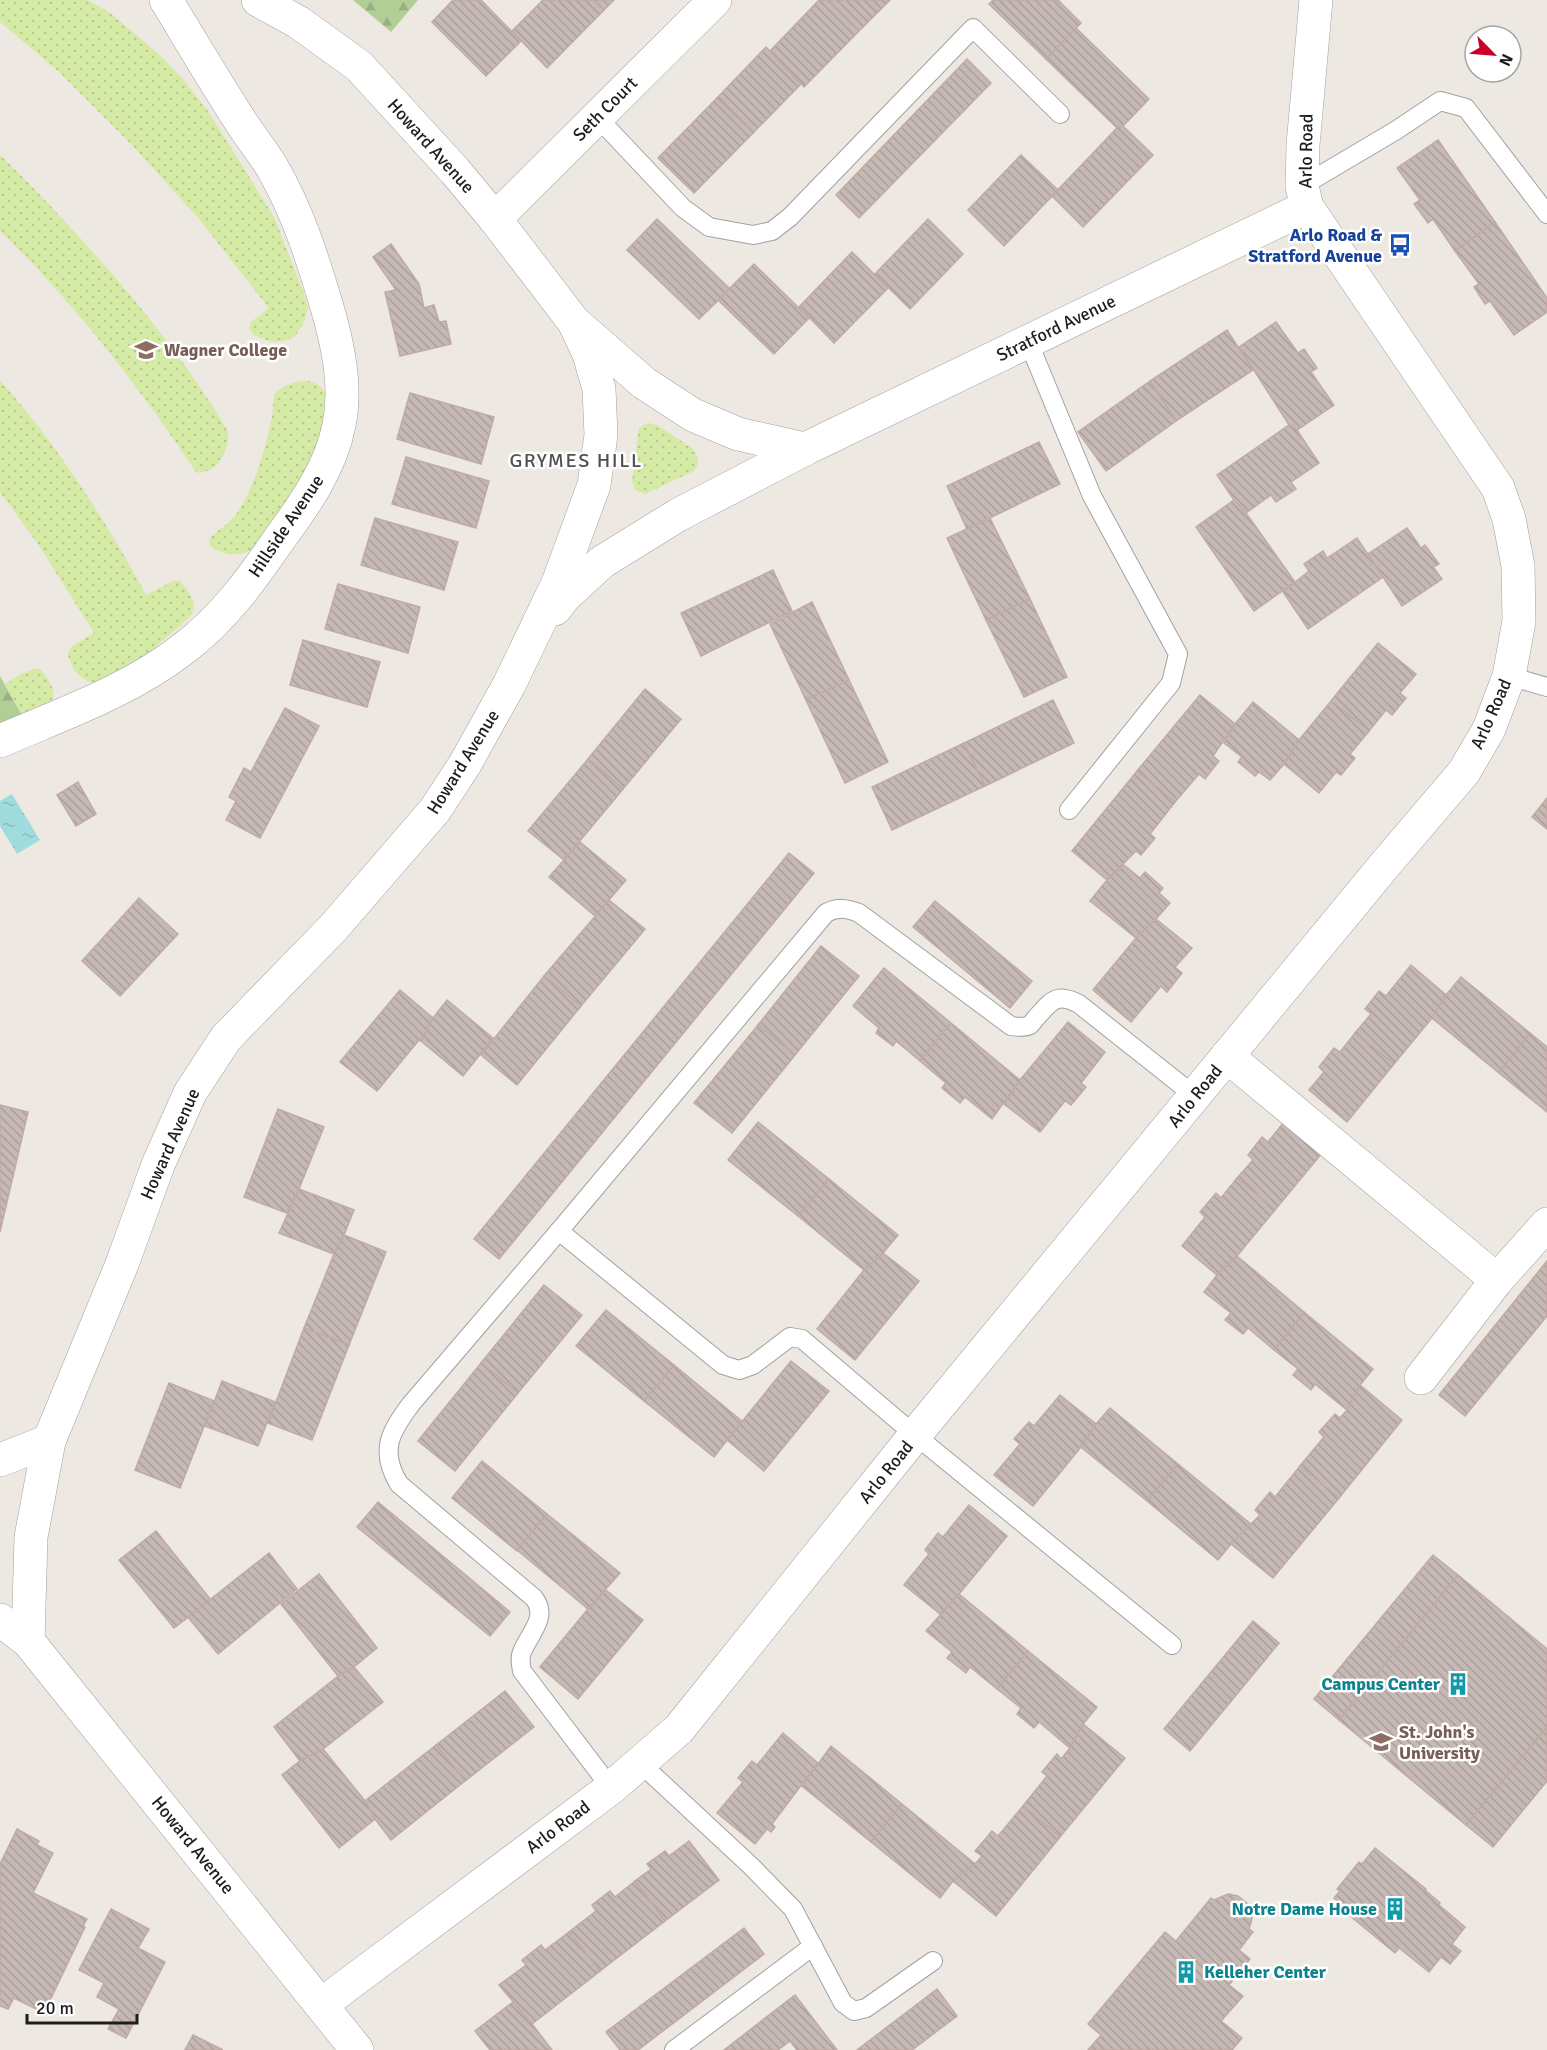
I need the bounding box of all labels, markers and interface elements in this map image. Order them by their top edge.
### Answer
north arrow [1463,24,1523,84]
text: N [1494,51,1517,69]
street label: Seth Court [568,72,642,146]
street label: Howard Avenue [383,94,479,198]
street label: Arlo Road [1294,114,1318,188]
place label: Arlo Road & Stratford Avenue [1248,224,1382,267]
bus stop icon: Arlo Road & Stratford Avenue [1387,232,1413,258]
street label: Stratford Avenue [993,290,1119,366]
school or university icon: Wagner College [133,337,159,363]
place label: Wagner College [164,339,287,361]
district label: GRYMES HILL [509,448,643,473]
street label: Hillside Avenue [244,471,328,581]
street label: Arlo Road [1466,675,1516,753]
street label: Howard Avenue [422,705,504,819]
street label: Arlo Road [1163,1060,1227,1132]
street label: Howard Avenue [136,1085,204,1203]
street label: Arlo Road [854,1436,918,1508]
building icon: Campus Center [1445,1671,1471,1697]
place label: Campus Center [1321,1673,1441,1695]
place label: St. John's University [1399,1721,1480,1764]
school or university icon: St. John's University [1368,1729,1394,1755]
street label: Howard Avenue [147,1792,239,1898]
street label: Arlo Road [522,1796,594,1858]
building icon: Notre Dame House [1382,1896,1408,1922]
place label: Notre Dame House [1232,1898,1377,1920]
building icon: Kelleher Center [1173,1959,1199,1985]
place label: Kelleher Center [1204,1961,1327,1983]
scale bar [27,1987,136,2025]
text: 20 m [36,1997,74,2019]

